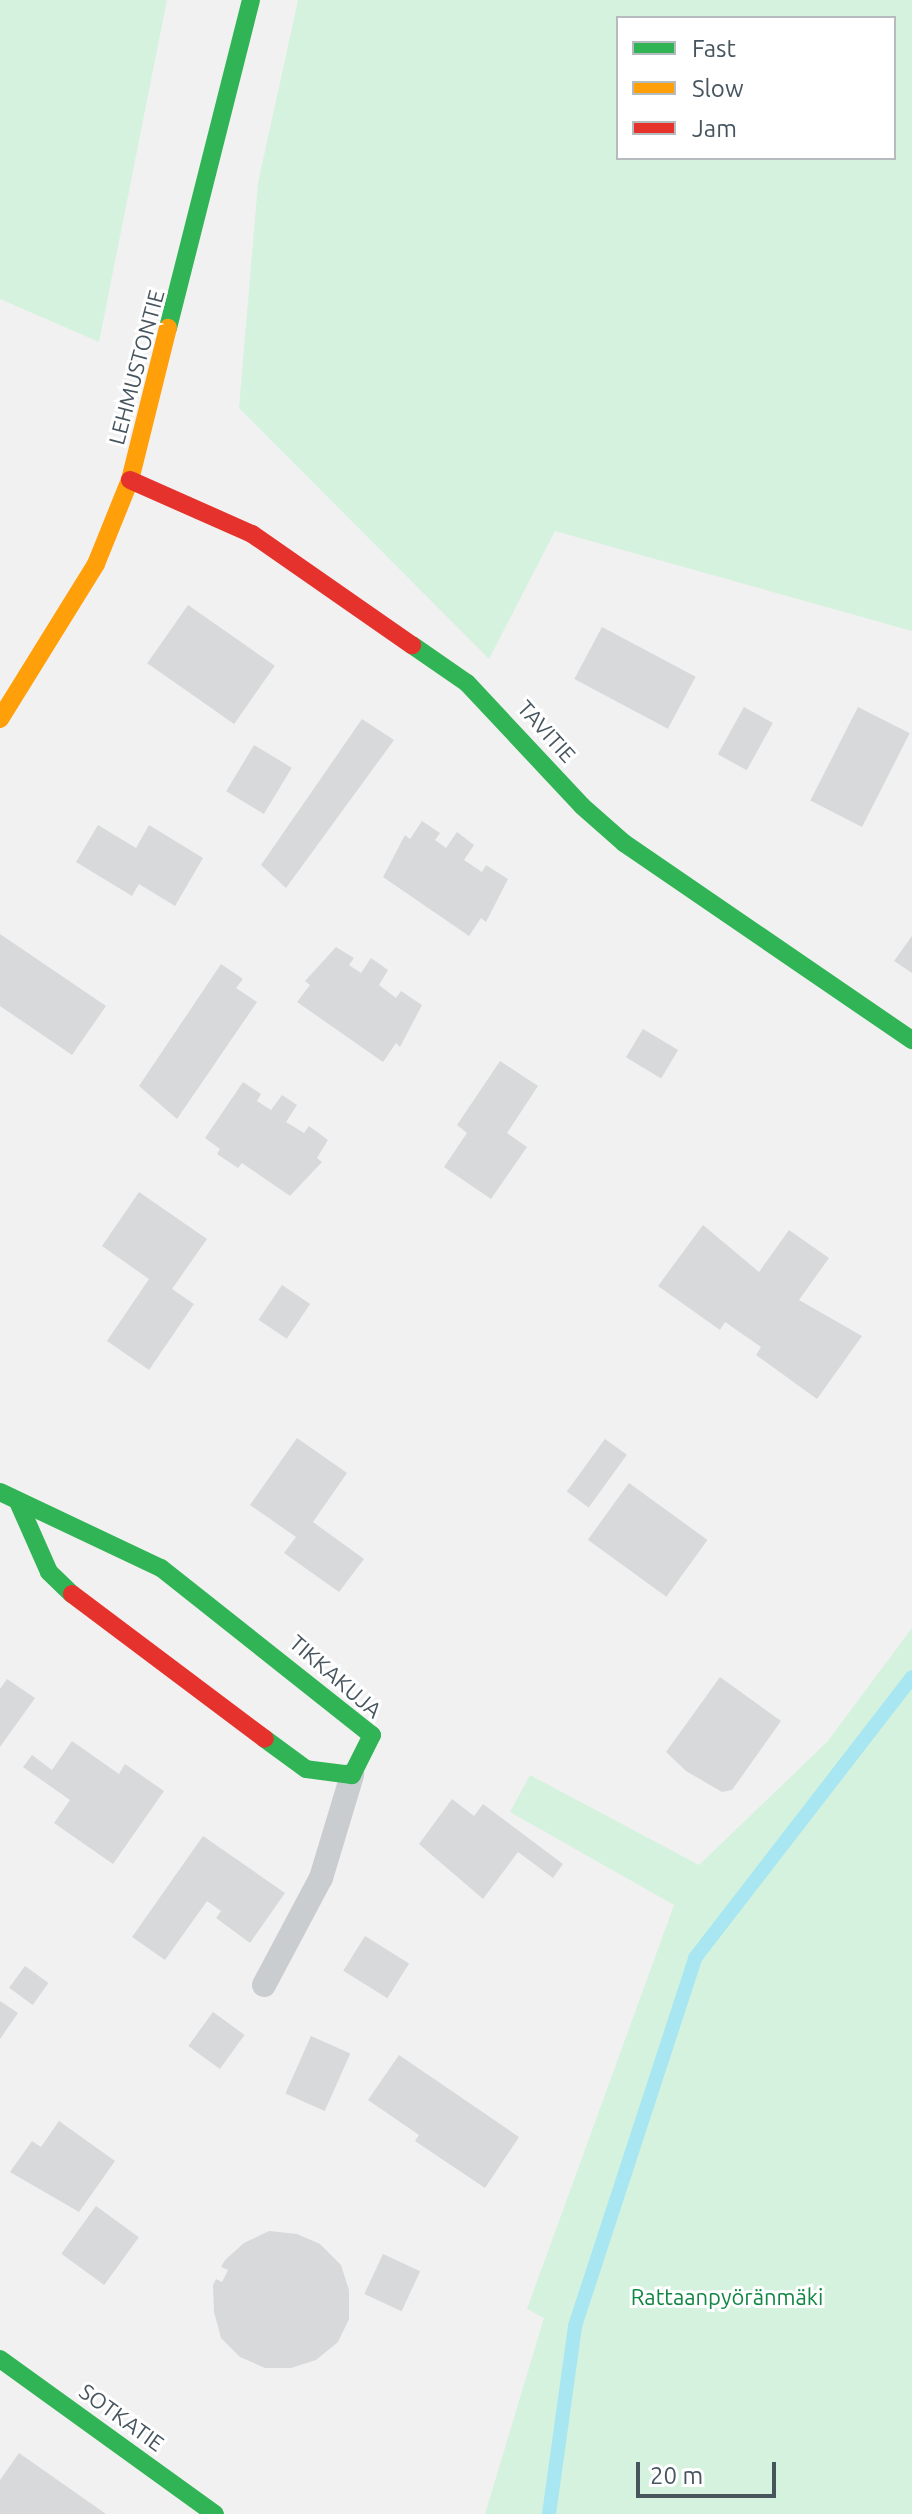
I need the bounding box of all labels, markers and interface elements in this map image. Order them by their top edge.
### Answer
legend [616,16,896,160]
text: Fast [692,35,736,62]
text: Slow [692,75,744,102]
text: Jam [692,115,737,142]
street label: LEHMUSTONTIE [103,287,169,447]
street label: TAVITIE [512,695,582,767]
street label: TIKKAKUJA [285,1629,387,1723]
park label: Rattaanpyöränmäki [631,2284,823,2310]
street label: SOTKATIE [75,2378,169,2456]
scale bar [640,2446,780,2496]
text: 20 m [650,2462,703,2489]

